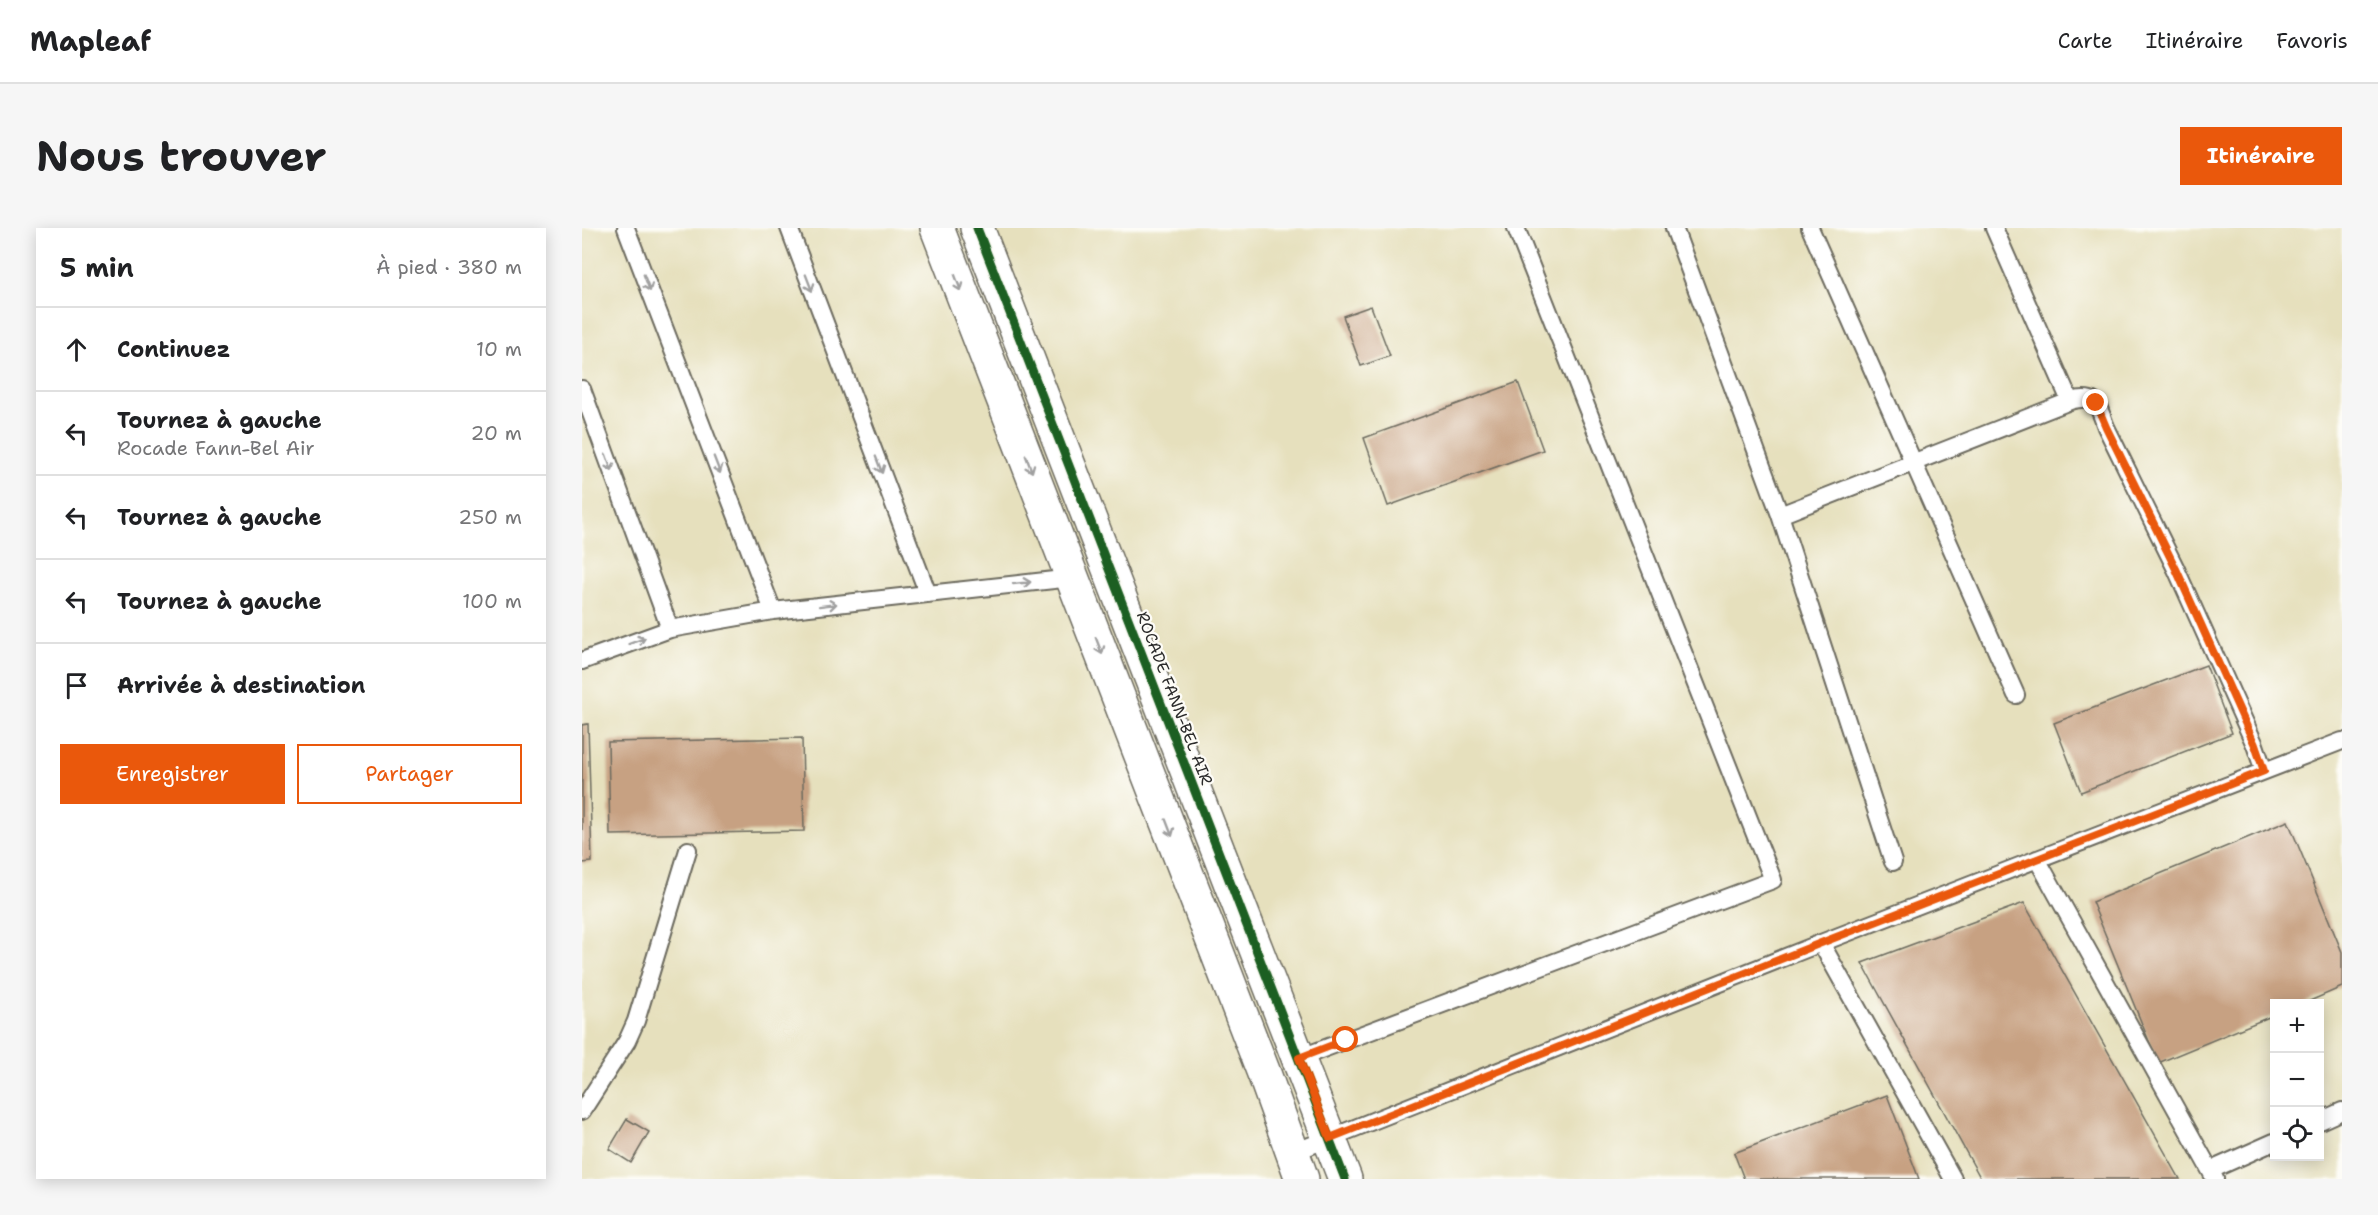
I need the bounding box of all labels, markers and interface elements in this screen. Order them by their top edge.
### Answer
text: Mapleaf [30,22,151,60]
text: Carte [2058,27,2113,55]
text: Itinéraire [2146,27,2243,55]
text: Favoris [2276,27,2348,55]
button: Itinéraire [2180,127,2342,185]
text: Nous trouver [36,128,326,184]
text: 5 min [60,250,134,285]
text: À pied · 380 m [376,254,522,280]
one-way arrow [642,273,653,291]
one-way arrow [805,273,816,291]
one-way arrow [953,273,964,291]
icon: ahead [60,333,93,366]
text: Continuez [117,335,230,364]
text: 10 m [476,336,522,362]
route end [2082,389,2108,415]
text: Tournez à gauche [117,406,322,435]
icon: left [60,417,93,450]
text: 20 m [471,420,522,446]
text: Rocade Fann-Bel Air [117,435,315,461]
one-way arrow [605,453,616,472]
one-way arrow [712,455,723,474]
one-way arrow [874,455,885,474]
one-way arrow [1024,455,1035,473]
icon: left [60,501,93,534]
text: Tournez à gauche [117,503,322,532]
text: 250 m [458,504,522,530]
one-way arrow [1011,577,1031,588]
icon: left [60,585,93,618]
text: Tournez à gauche [117,587,322,616]
text: 100 m [462,588,522,614]
one-way arrow [818,599,837,610]
street label: ROCADE FANN-BEL AIR [1132,609,1217,788]
one-way arrow [627,634,646,645]
one-way arrow [1094,637,1105,655]
icon: arrive [60,669,93,702]
text: Arrivée à destination [117,671,365,700]
button: Enregistrer [60,744,285,804]
button: Partager [297,744,522,804]
one-way arrow [1164,818,1175,837]
map controls [2270,999,2324,1161]
button: + [2270,999,2324,1053]
route start [1332,1026,1358,1052]
button: − [2270,1053,2324,1107]
button: locate [2270,1107,2324,1161]

